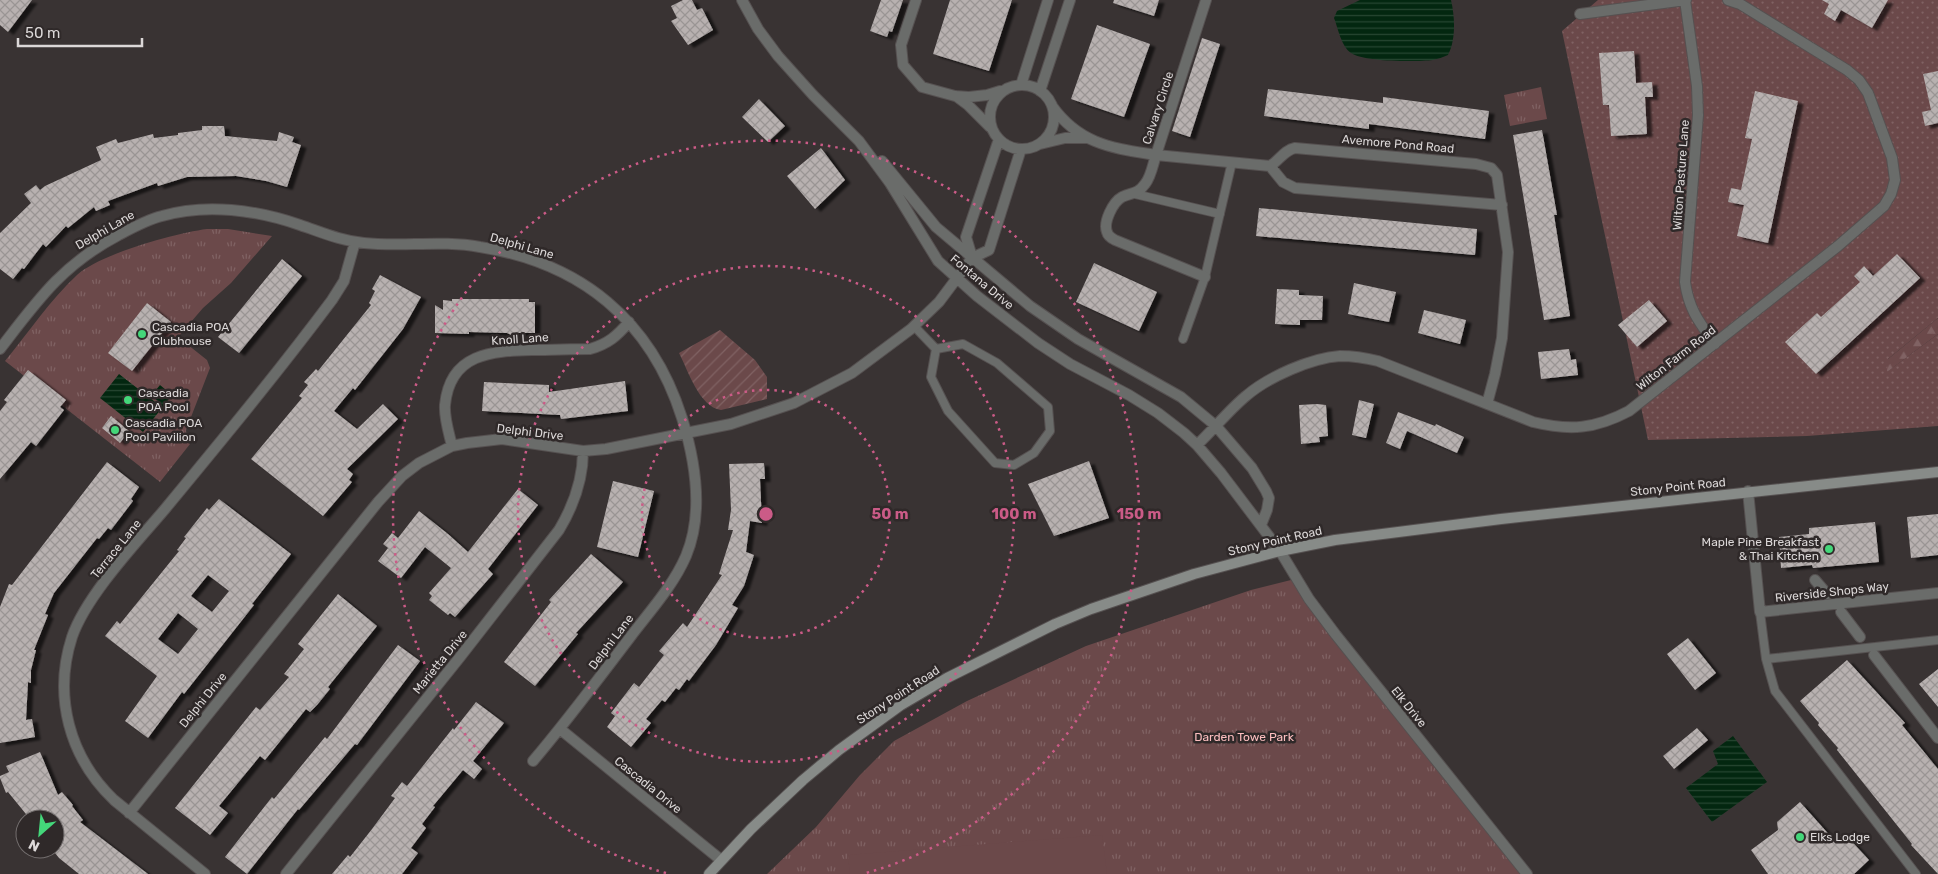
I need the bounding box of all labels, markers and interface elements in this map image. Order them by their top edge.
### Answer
scale bar [18,15,141,47]
text: 50 m [25,24,60,42]
street label: Calvary Circle [1140,69,1176,146]
street label: Wilton Pasture Lane [1670,119,1692,231]
street label: Avemore Pond Road [1341,132,1455,156]
street label: Delphi Lane [73,207,137,252]
street label: Delphi Lane [489,230,556,262]
street label: Fontana Drive [948,252,1017,313]
place label: Cascadia POA Clubhouse [152,320,229,348]
street label: Wilton Farm Road [1633,323,1719,393]
marker: Cascadia POA Clubhouse [136,328,148,340]
street label: Knoll Lane [491,330,549,348]
place label: Cascadia POA Pool [138,386,189,414]
marker: Cascadia POA Pool [122,394,134,406]
place label: Cascadia POA Pool Pavilion [125,416,202,444]
street label: Delphi Drive [496,421,564,443]
marker: Cascadia POA Pool Pavilion [109,424,121,436]
street label: Stony Point Road [1630,475,1726,499]
centre of rings [757,505,775,523]
text: 50 m [872,505,908,523]
text: 100 m [992,505,1036,523]
text: 150 m [1117,505,1161,523]
street label: Terrace Lane [88,516,144,581]
street label: Stony Point Road [1227,523,1323,559]
place label: Maple Pine Breakfast & Thai Kitchen [1702,535,1819,563]
marker: Maple Pine Breakfast & Thai Kitchen [1823,543,1835,555]
street label: Riverside Shops Way [1774,579,1890,605]
street label: Delphi Lane [586,611,636,672]
street label: Marietta Drive [410,627,470,697]
street label: Stony Point Road [854,663,942,727]
street label: Delphi Drive [176,669,230,730]
street label: Elk Drive [1388,684,1430,730]
park label: Darden Towe Park [1194,730,1295,744]
street label: Cascadia Drive [612,754,685,817]
north arrow [15,809,65,859]
place label: Elks Lodge [1810,830,1870,844]
marker: Elks Lodge [1794,831,1806,843]
text: N [26,835,43,855]

